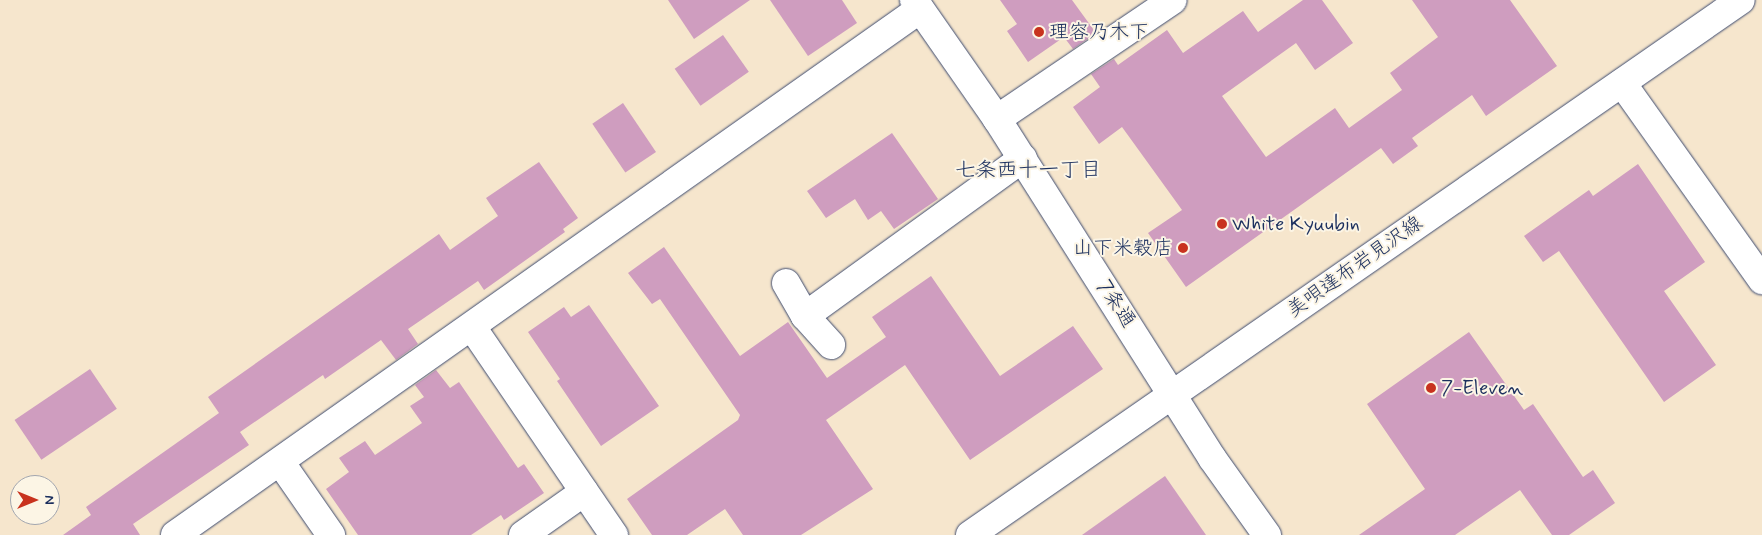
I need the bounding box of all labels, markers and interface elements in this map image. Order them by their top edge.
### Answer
place label: 理容乃木下 [1049,20,1149,44]
marker: 理容乃木下 [1033,26,1045,38]
district label: 七条西十一丁目 [955,157,1101,183]
street label: 美唄達布岩見沢線 [1283,211,1427,323]
place label: White Kyuubin [1232,212,1356,236]
marker: White Kyuubin [1216,218,1228,230]
place label: 山下米穀店 [1073,236,1173,260]
marker: 山下米穀店 [1177,242,1189,254]
street label: 7条通 [1092,276,1140,332]
place label: 7-Eleven [1441,376,1523,400]
marker: 7-Eleven [1425,382,1437,394]
north arrow [10,475,60,525]
text: N [40,495,58,505]

